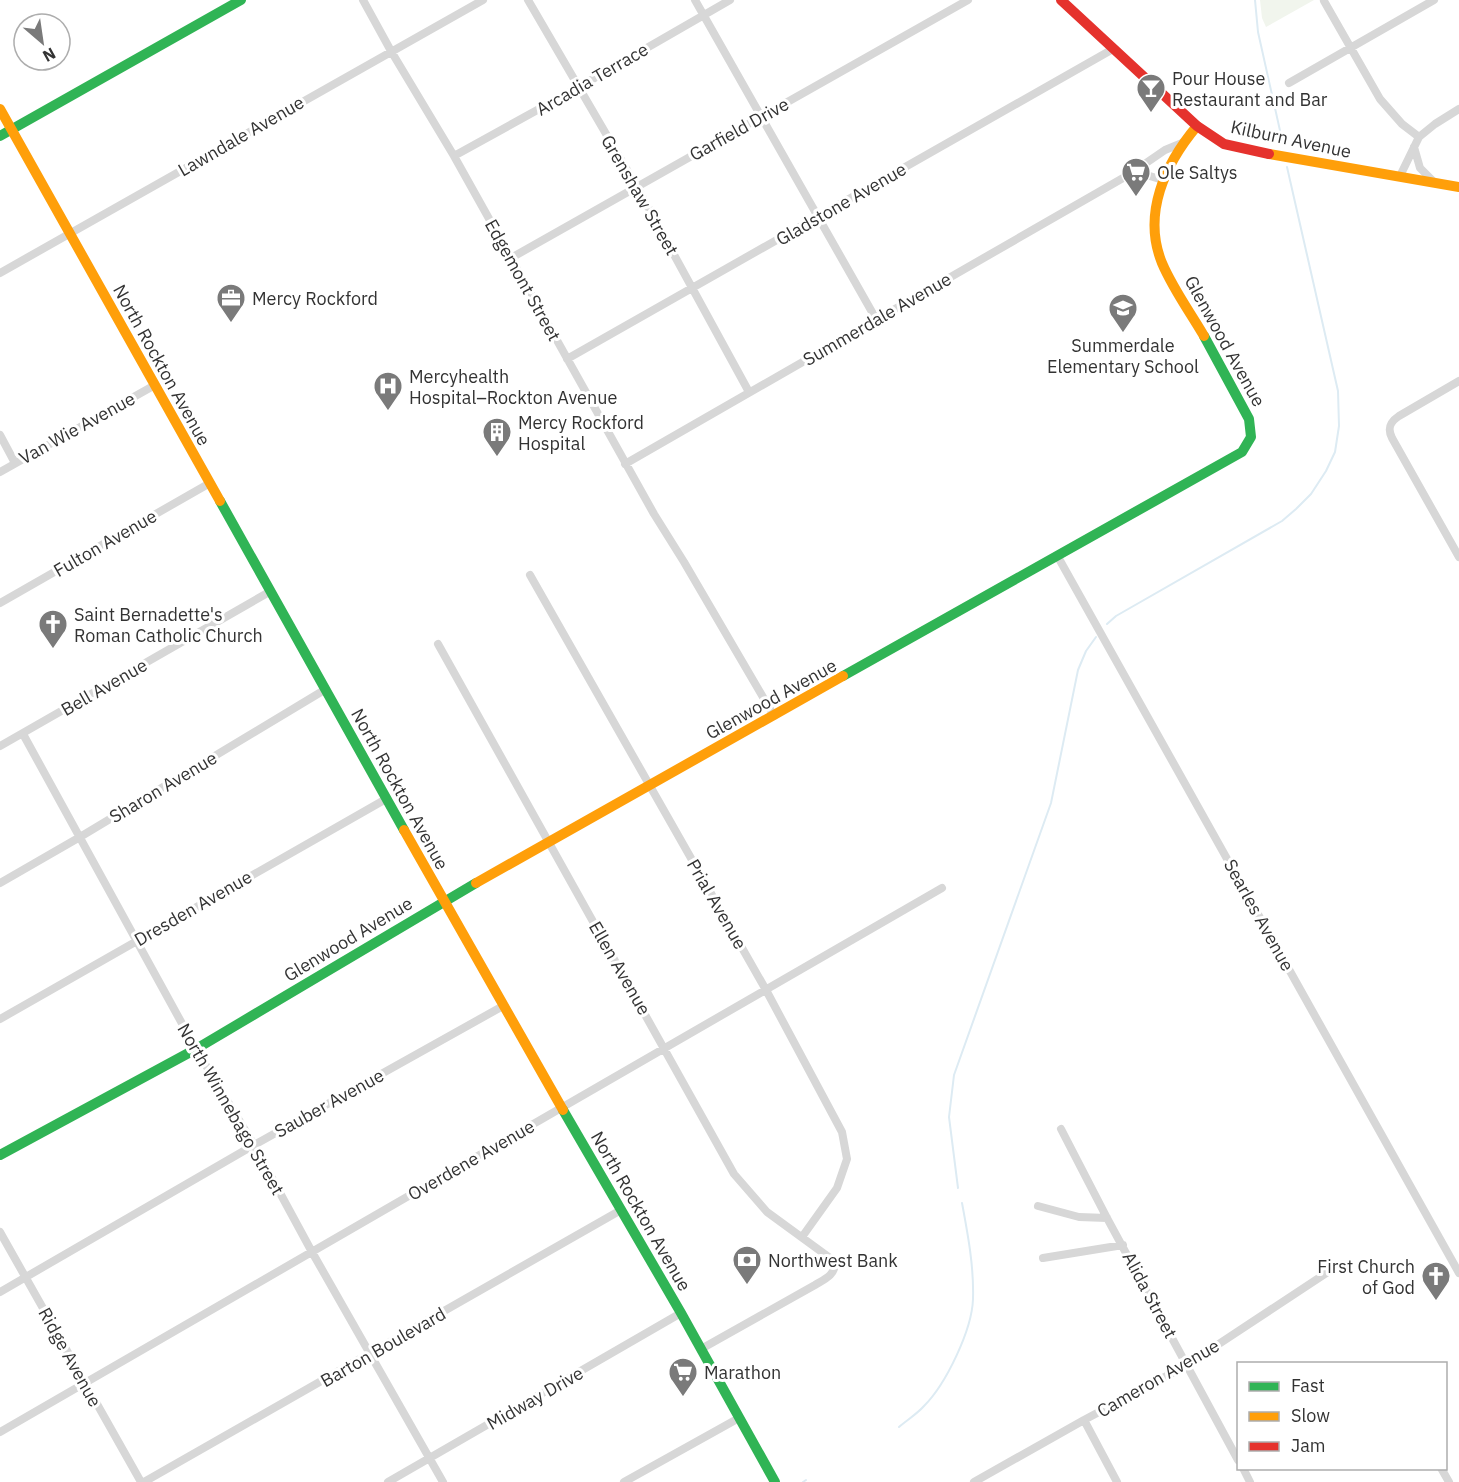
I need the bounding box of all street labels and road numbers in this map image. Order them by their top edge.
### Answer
street label: Arcadia Terrace [532,37,652,120]
street label: Lawndale Avenue [174,91,308,181]
street label: Garfield Drive [685,92,793,166]
street label: Kilburn Avenue [1229,115,1353,163]
street label: Grenshaw Street [596,131,684,259]
street label: Gladstone Avenue [772,157,910,251]
street label: Edgemont Street [480,215,566,345]
street label: Summerdale Avenue [799,267,955,371]
street label: Glenwood Avenue [1180,272,1271,411]
street label: North Rockton Avenue [108,280,216,450]
street label: Van Wie Avenue [15,387,139,469]
street label: Fulton Avenue [49,504,161,582]
street label: Bell Avenue [57,653,151,721]
street label: Glenwood Avenue [702,653,841,744]
street label: North Rockton Avenue [346,704,454,874]
street label: Sharon Avenue [105,746,221,828]
street label: Prial Avenue [682,855,752,953]
street label: Searles Avenue [1219,855,1299,975]
street label: Dresden Avenue [130,865,256,951]
street label: Glenwood Avenue [279,891,417,986]
street label: Ellen Avenue [584,917,656,1019]
street label: North Winnebago Street [172,1019,290,1199]
street label: Sauber Avenue [270,1063,388,1143]
street label: Overdene Avenue [403,1114,539,1206]
street label: North Rockton Avenue [586,1127,696,1295]
street label: Alida Street [1118,1248,1182,1342]
street label: Barton Boulevard [316,1302,450,1392]
street label: Ridge Avenue [33,1303,107,1411]
street label: Cameron Avenue [1093,1334,1223,1422]
street label: Midway Drive [483,1361,588,1435]

